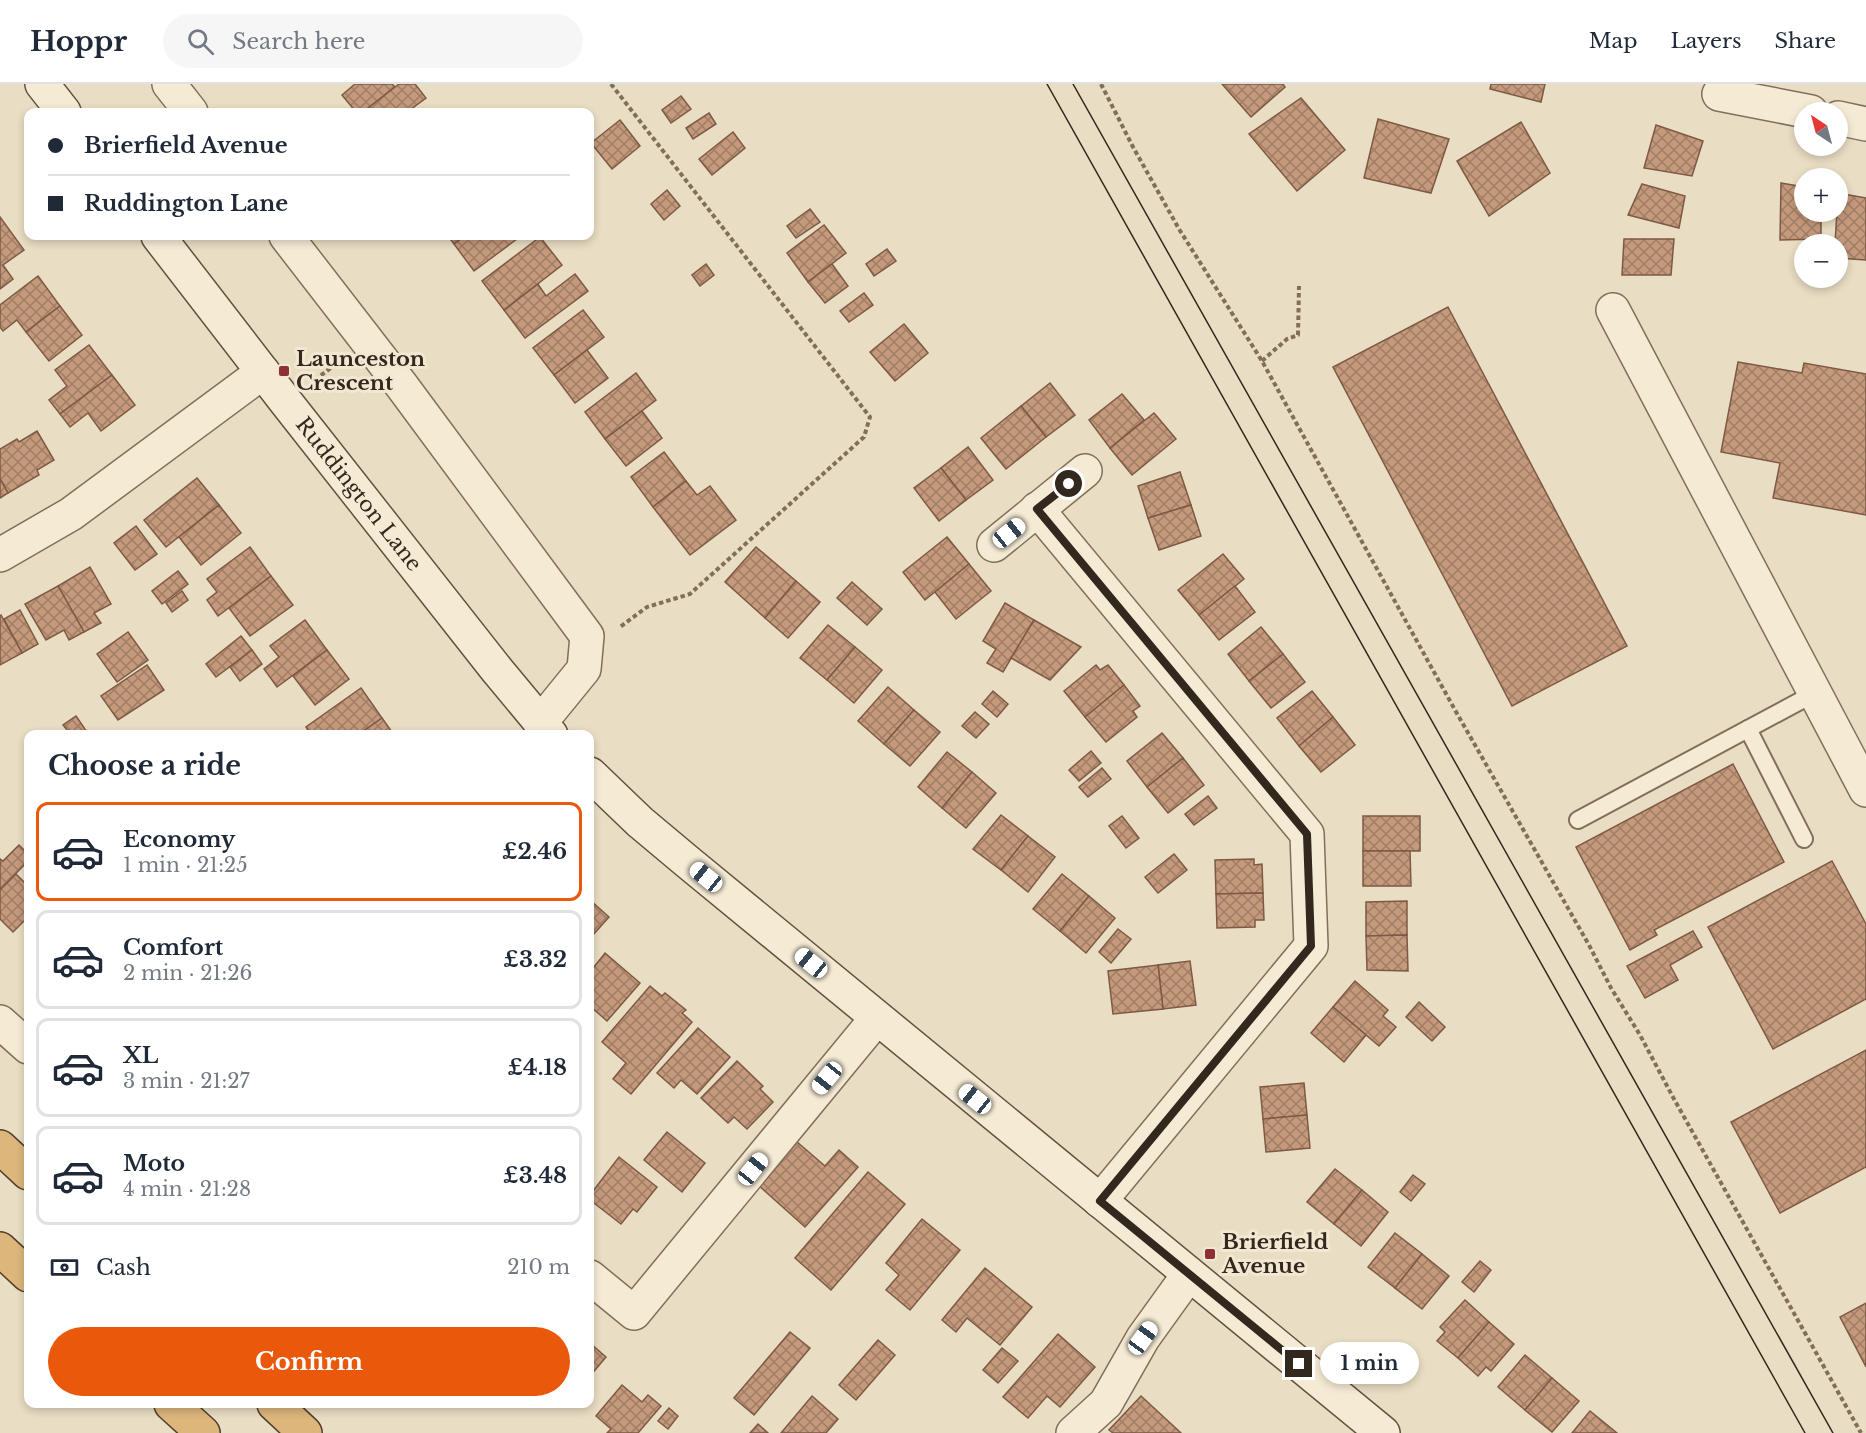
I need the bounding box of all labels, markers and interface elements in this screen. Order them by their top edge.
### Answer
search box [163,14,583,68]
text: Hoppr [30,24,127,59]
icon: search [184,25,217,58]
text: Search here [232,28,365,55]
text: Map [1589,28,1638,54]
text: Layers [1671,28,1742,54]
text: Share [1775,28,1836,54]
north arrow [1794,102,1848,156]
map controls [1794,102,1848,288]
text: Brierfield Avenue [84,132,288,159]
button: + [1794,168,1848,222]
text: Ruddington Lane [84,190,288,217]
button: − [1794,234,1848,288]
place label: Launceston Crescent [296,346,425,396]
marker: Launceston Crescent [277,364,291,378]
street label: Ruddington Lane [290,412,427,576]
route start [1055,470,1082,497]
car [989,515,1029,551]
text: Choose a ride [48,749,241,782]
icon: car [51,825,105,879]
text: Economy [123,826,235,853]
text: £2.46 [502,838,567,865]
text: 1 min · 21:25 [123,853,248,877]
car [686,859,726,895]
icon: car [51,933,105,987]
text: Comfort [123,934,223,961]
car [791,945,831,981]
text: £3.32 [503,946,567,973]
text: 2 min · 21:26 [123,961,252,985]
icon: car [51,1041,105,1095]
text: XL [123,1042,158,1069]
text: £4.18 [508,1054,567,1081]
car [809,1058,845,1098]
text: 3 min · 21:27 [123,1069,250,1093]
car [955,1081,995,1117]
icon: car [51,1149,105,1203]
car [735,1149,771,1189]
text: Moto [123,1150,185,1177]
text: £3.48 [503,1162,567,1189]
text: 4 min · 21:28 [123,1177,251,1201]
place label: Brierfield Avenue [1221,1229,1329,1279]
marker: Brierfield Avenue [1203,1247,1217,1261]
icon: cash [48,1251,81,1284]
text: Cash [96,1254,151,1281]
text: 210 m [507,1255,570,1279]
car [1125,1318,1161,1358]
button: Confirm [48,1327,570,1396]
callout: 1 min [1320,1343,1419,1385]
route end [1285,1350,1312,1377]
text: 1 min [1341,1351,1398,1375]

